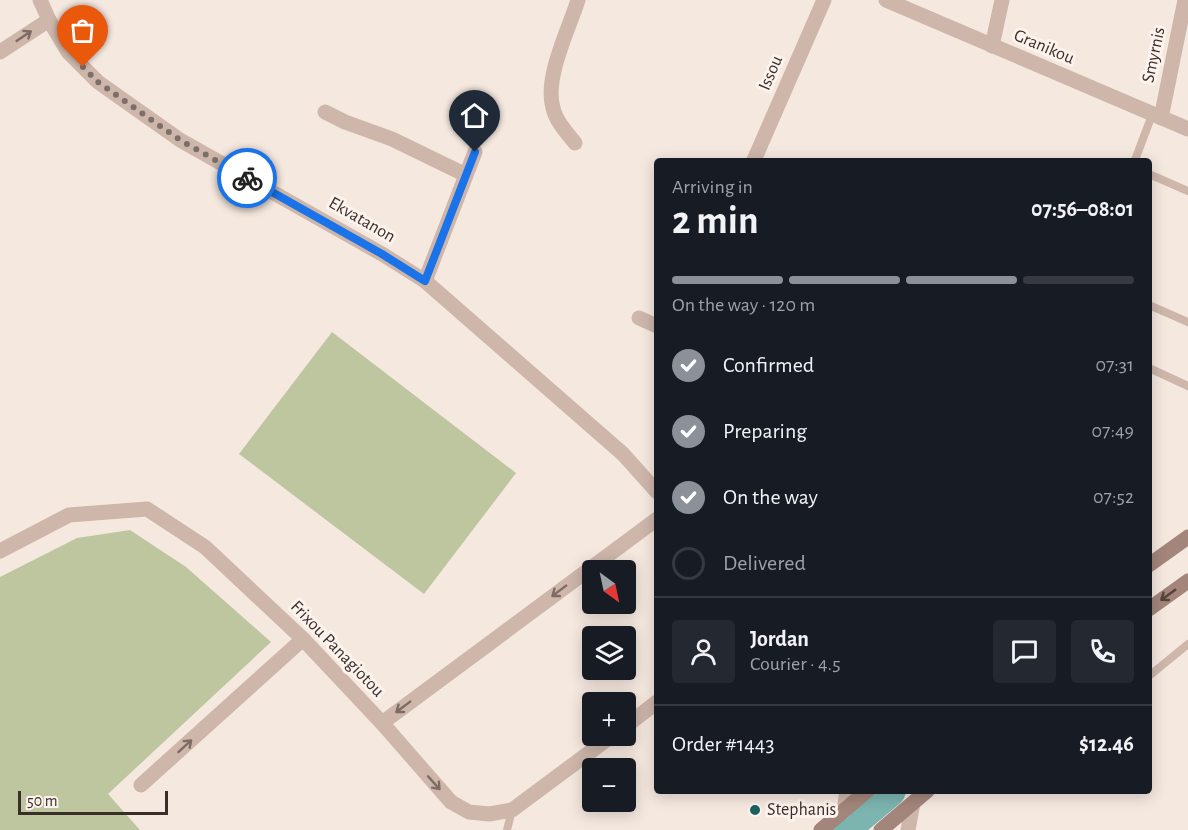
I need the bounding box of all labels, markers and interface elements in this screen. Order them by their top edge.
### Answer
pin [57,5,108,67]
icon: bag [66,14,99,47]
street label: Granikou [1011,26,1077,68]
street label: Smyrnis [1139,26,1169,84]
one-way arrow [16,30,33,43]
street label: Issou [756,53,786,93]
pin [449,90,500,152]
icon: home [458,99,491,132]
courier [217,148,277,208]
icon: bike [231,162,264,195]
text: Arriving in [672,177,753,197]
street label: Ekvatanon [326,194,398,246]
text: 07:56–08:01 [1031,198,1134,220]
text: 2 min [672,202,759,241]
text: On the way · 120 m [672,295,815,315]
icon: check [672,349,705,382]
text: Confirmed [723,354,814,376]
text: 07:31 [1095,355,1134,375]
icon: check [672,415,705,448]
text: Preparing [723,420,807,442]
text: 07:49 [1092,421,1134,441]
icon: check [672,481,705,514]
text: On the way [723,486,818,508]
text: 07:52 [1093,487,1134,507]
text: Delivered [723,552,806,574]
north arrow [582,560,636,614]
map controls [582,560,636,812]
one-way arrow [552,585,568,597]
one-way arrow [1161,589,1177,601]
street label: Frixou Panagiotou [287,597,387,701]
button: person [672,620,735,683]
button: chat [993,620,1056,683]
button: phone [1071,620,1134,683]
button: layers [582,626,636,680]
text: Jordan [750,628,809,650]
text: Courier · 4.5 [750,654,841,674]
button: + [582,692,636,746]
one-way arrow [395,701,411,713]
text: Order #1443 [672,733,774,755]
text: $12.46 [1079,733,1134,755]
one-way arrow [177,739,192,753]
button: − [582,758,636,812]
one-way arrow [427,775,441,790]
scale bar [18,788,168,816]
text: 50 m [27,793,58,809]
place label: Stephanis [767,801,836,819]
marker: Stephanis [748,803,762,817]

